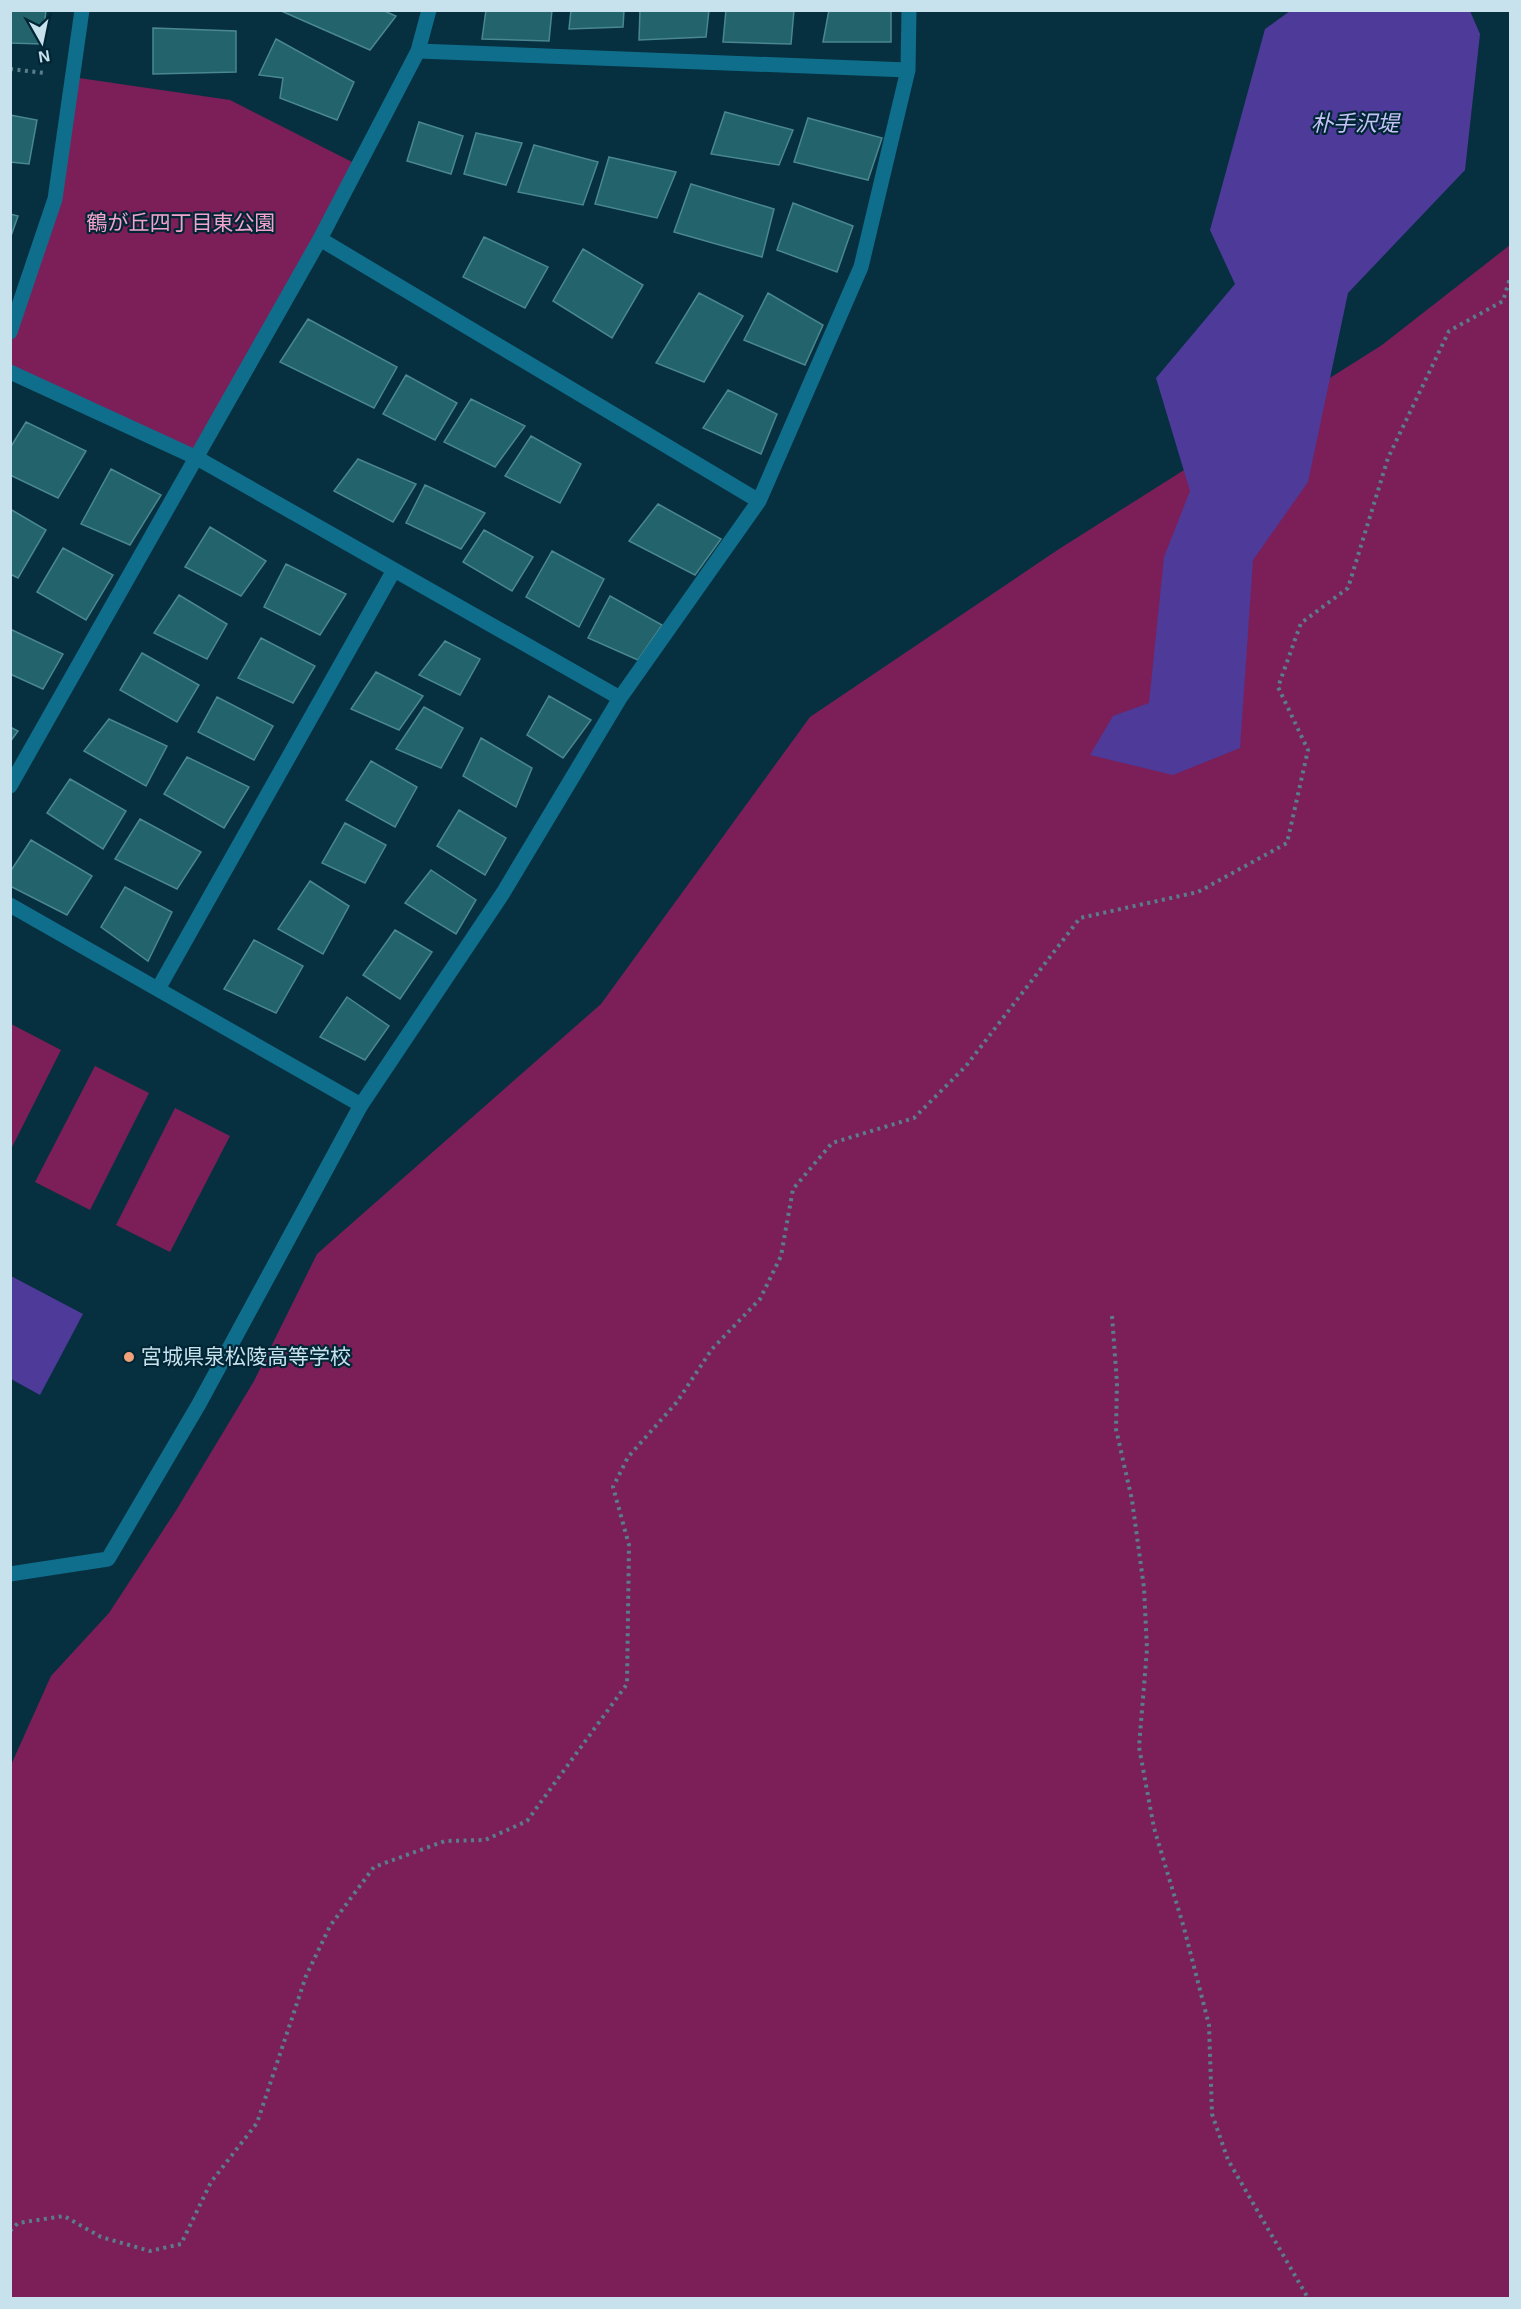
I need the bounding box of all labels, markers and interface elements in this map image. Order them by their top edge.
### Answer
north arrow [12,12,72,72]
text: N [37,47,51,66]
water label: 朴手沢堤 [1311,111,1401,136]
park label: 鶴が丘四丁目東公園 [87,211,276,234]
place label: 宮城県泉松陵高等学校 [141,1345,351,1368]
marker: 宮城県泉松陵高等学校 [122,1350,136,1364]

